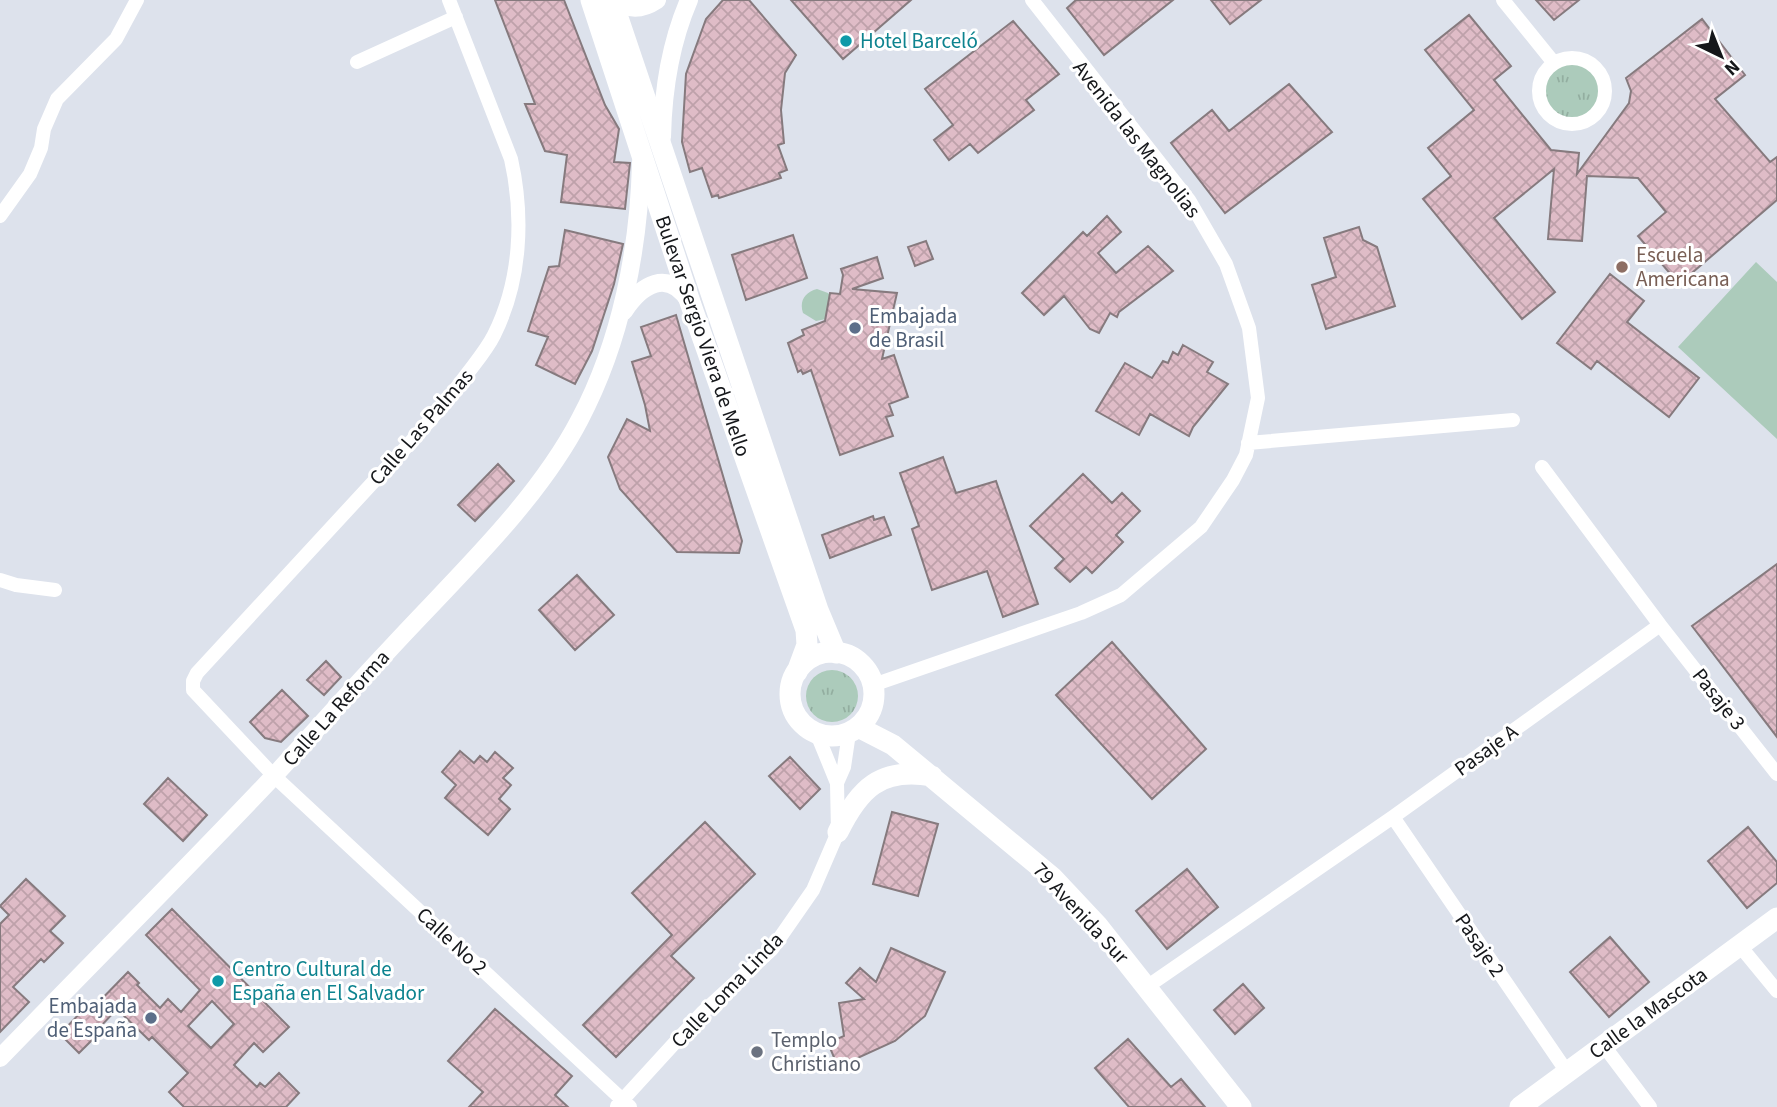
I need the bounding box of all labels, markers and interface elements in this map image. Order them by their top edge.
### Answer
north arrow [1686,21,1756,91]
place label: Hotel Barceló [860,26,978,56]
marker: Hotel Barceló [838,33,854,49]
text: N [1718,53,1745,82]
street label: Avenida las Magnolias [1066,54,1208,224]
street label: Bulevar Sergio Viera de Mello [648,211,758,461]
place label: Escuela Americana [1636,240,1730,294]
marker: Escuela Americana [1614,259,1630,275]
place label: Embajada de Brasil [869,301,957,355]
marker: Embajada de Brasil [847,320,863,336]
street label: Calle Las Palmas [362,362,480,492]
street label: Calle La Reforma [275,643,397,773]
street label: Pasaje 3 [1685,662,1753,736]
street label: Pasaje A [1448,716,1524,783]
street label: 79 Avenida Sur [1026,855,1137,971]
street label: Calle No 2 [410,900,494,982]
street label: Pasaje 2 [1448,907,1512,983]
street label: Calle Loma Linda [664,925,790,1055]
place label: Centro Cultural de España en El Salvador [232,954,425,1008]
street label: Calle la Mascota [1583,960,1713,1066]
marker: Centro Cultural de España en El Salvador [210,973,226,989]
place label: Embajada de España [47,991,137,1045]
marker: Embajada de España [143,1010,159,1026]
place label: Templo Christiano [771,1025,861,1079]
marker: Templo Christiano [749,1044,765,1060]

